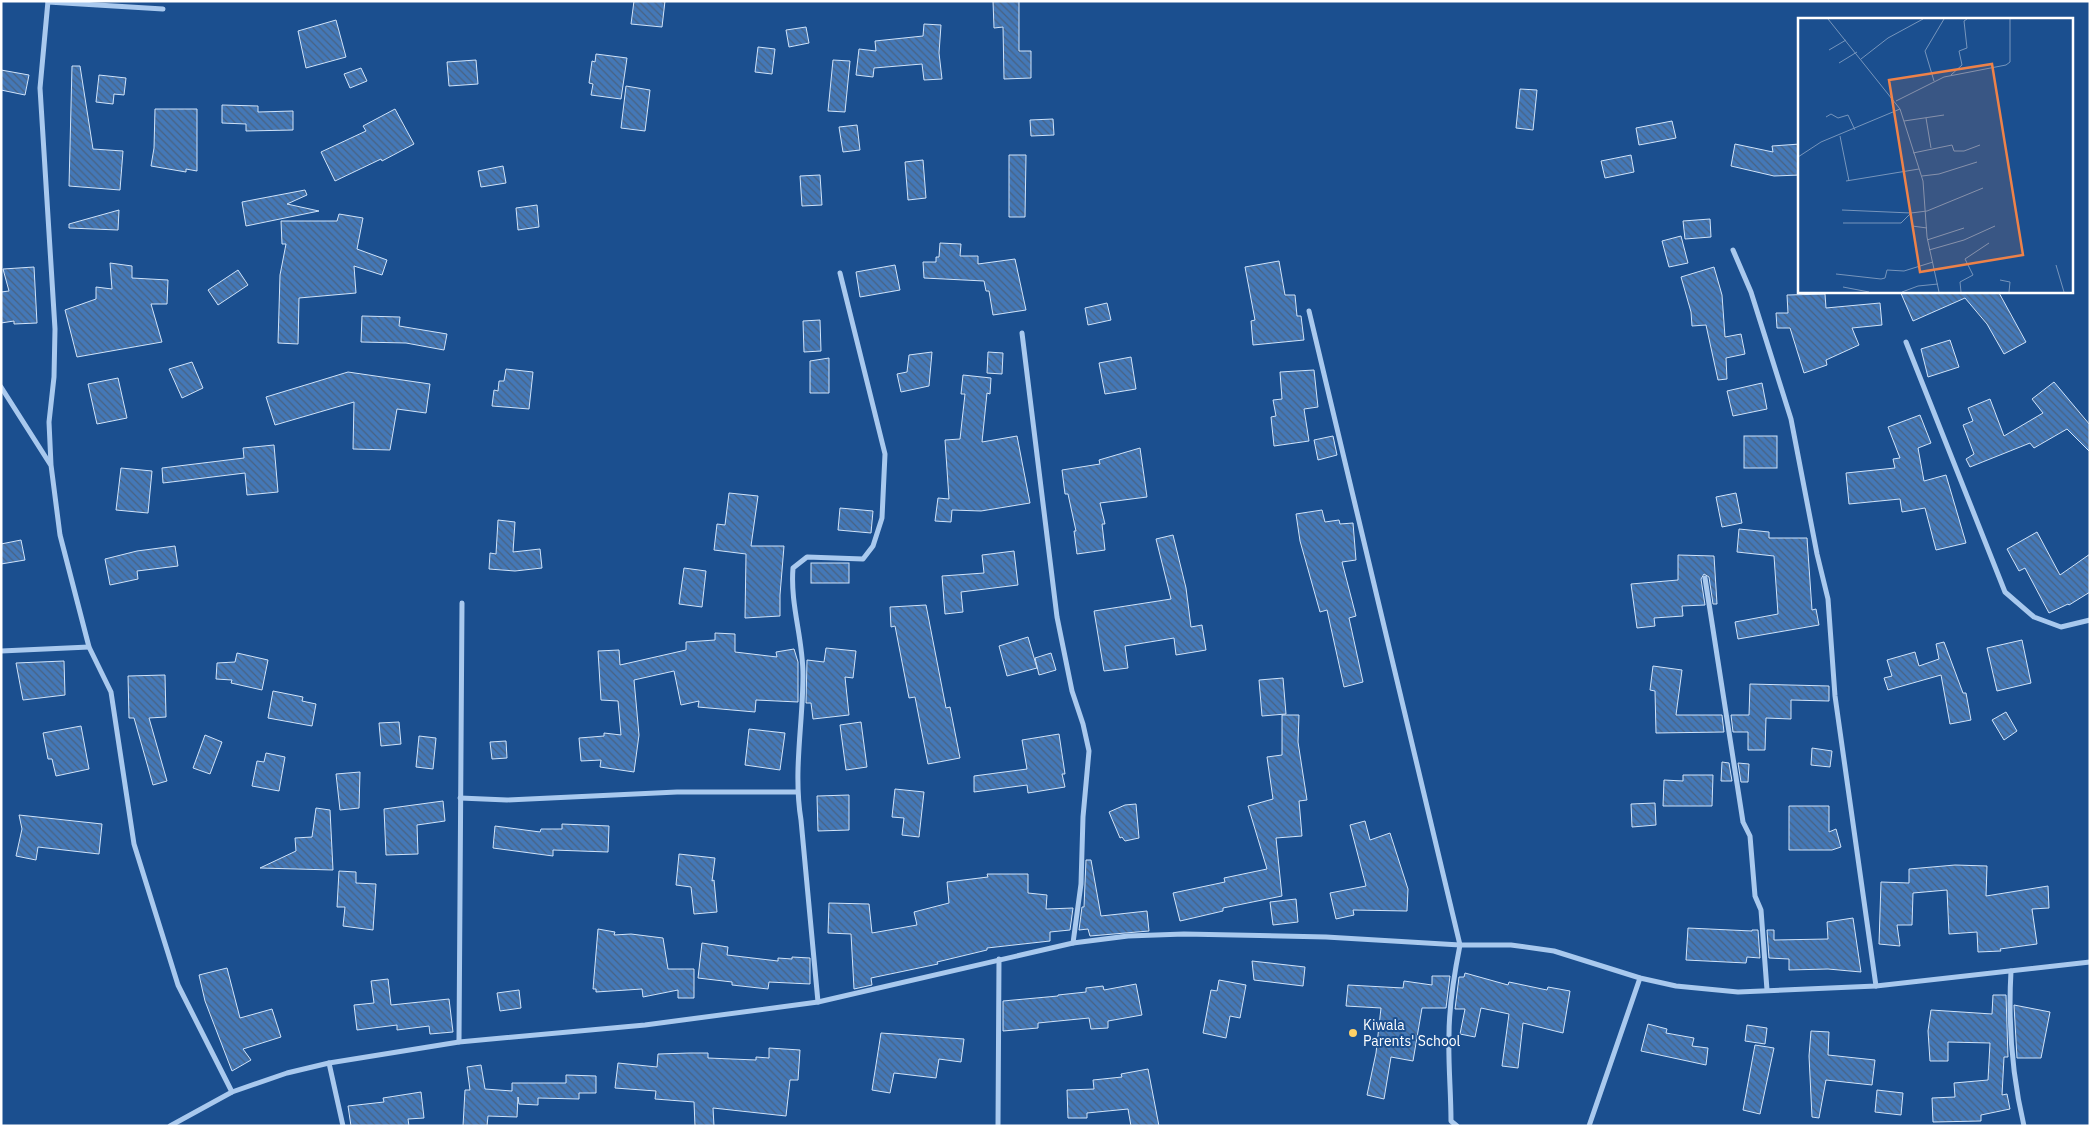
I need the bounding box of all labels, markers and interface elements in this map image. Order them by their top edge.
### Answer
inset map [1798,18,2074,292]
place label: Kiwala Parents' School [1363,1016,1461,1050]
marker: Kiwala Parents' School [1347,1027,1359,1039]

